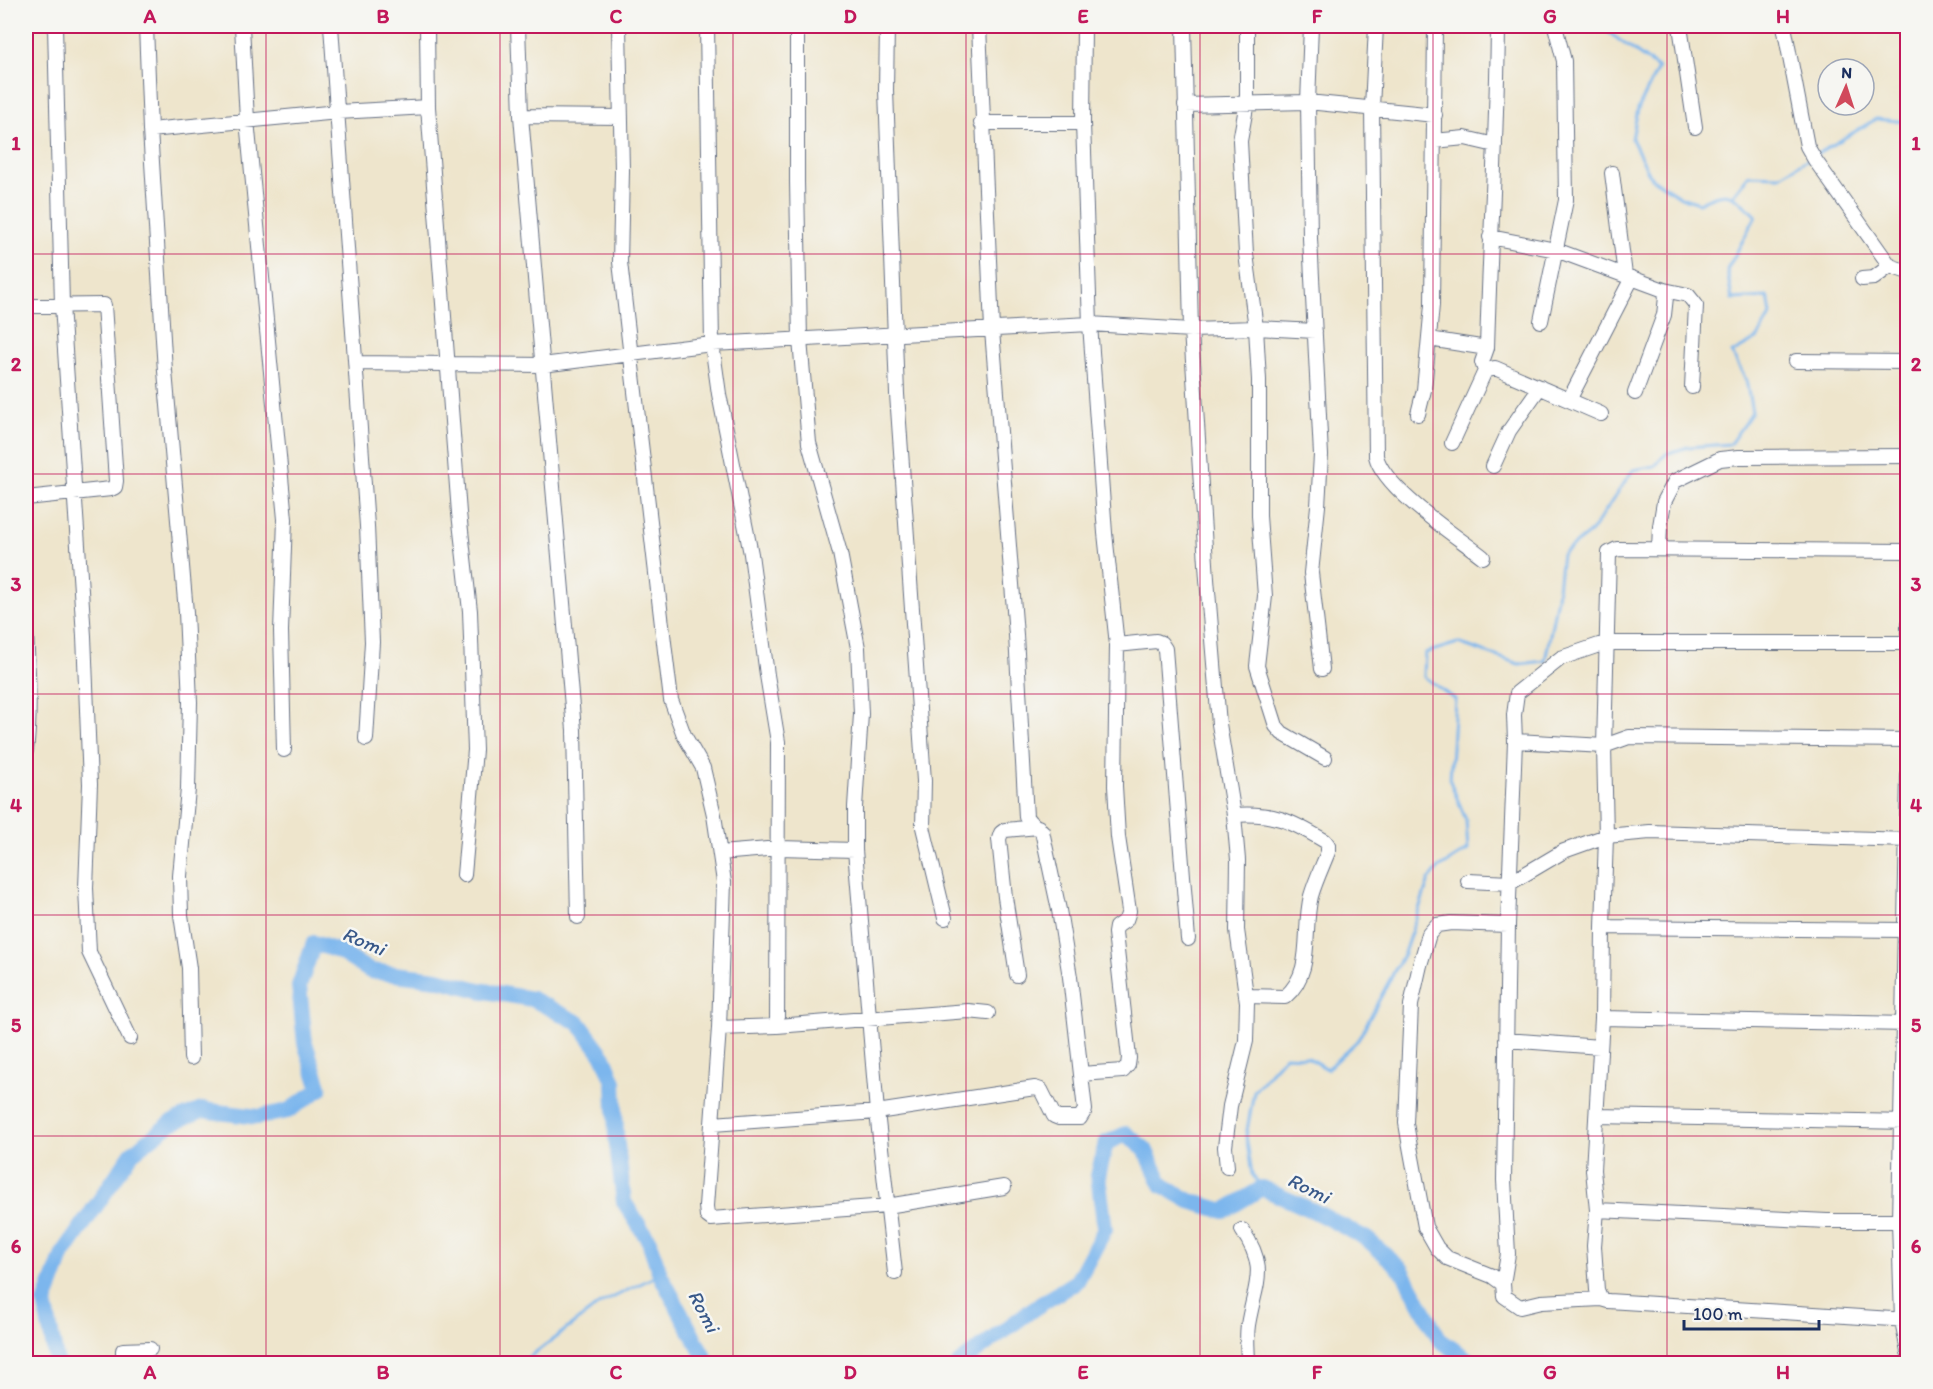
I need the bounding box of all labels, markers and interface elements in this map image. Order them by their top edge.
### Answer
text: A [143,4,157,28]
text: B [377,4,390,28]
text: C [610,4,623,28]
text: D [843,4,857,28]
text: E [1077,4,1089,28]
text: F [1312,4,1323,28]
text: G [1543,4,1557,28]
text: H [1776,4,1790,28]
north arrow [1816,57,1876,117]
text: N [1841,63,1853,82]
text: 1 [11,131,21,155]
text: 1 [1911,131,1921,155]
text: 2 [11,352,22,376]
text: 2 [1911,352,1922,376]
text: 3 [11,572,22,596]
text: 3 [1911,572,1922,596]
text: 4 [10,793,22,817]
text: 4 [1910,793,1922,817]
water label: Romi [339,921,391,961]
text: 5 [11,1013,22,1037]
text: 5 [1911,1013,1922,1037]
water label: Romi [1284,1168,1336,1209]
text: 6 [11,1234,22,1258]
text: 6 [1911,1234,1922,1258]
water label: Romi [683,1286,726,1338]
scale bar [1684,1293,1819,1331]
text: 100 m [1693,1303,1743,1325]
text: A [143,1360,157,1384]
text: B [377,1360,390,1384]
text: C [610,1360,623,1384]
text: D [843,1360,857,1384]
text: E [1077,1360,1089,1384]
text: F [1312,1360,1323,1384]
text: G [1543,1360,1557,1384]
text: H [1776,1360,1790,1384]

